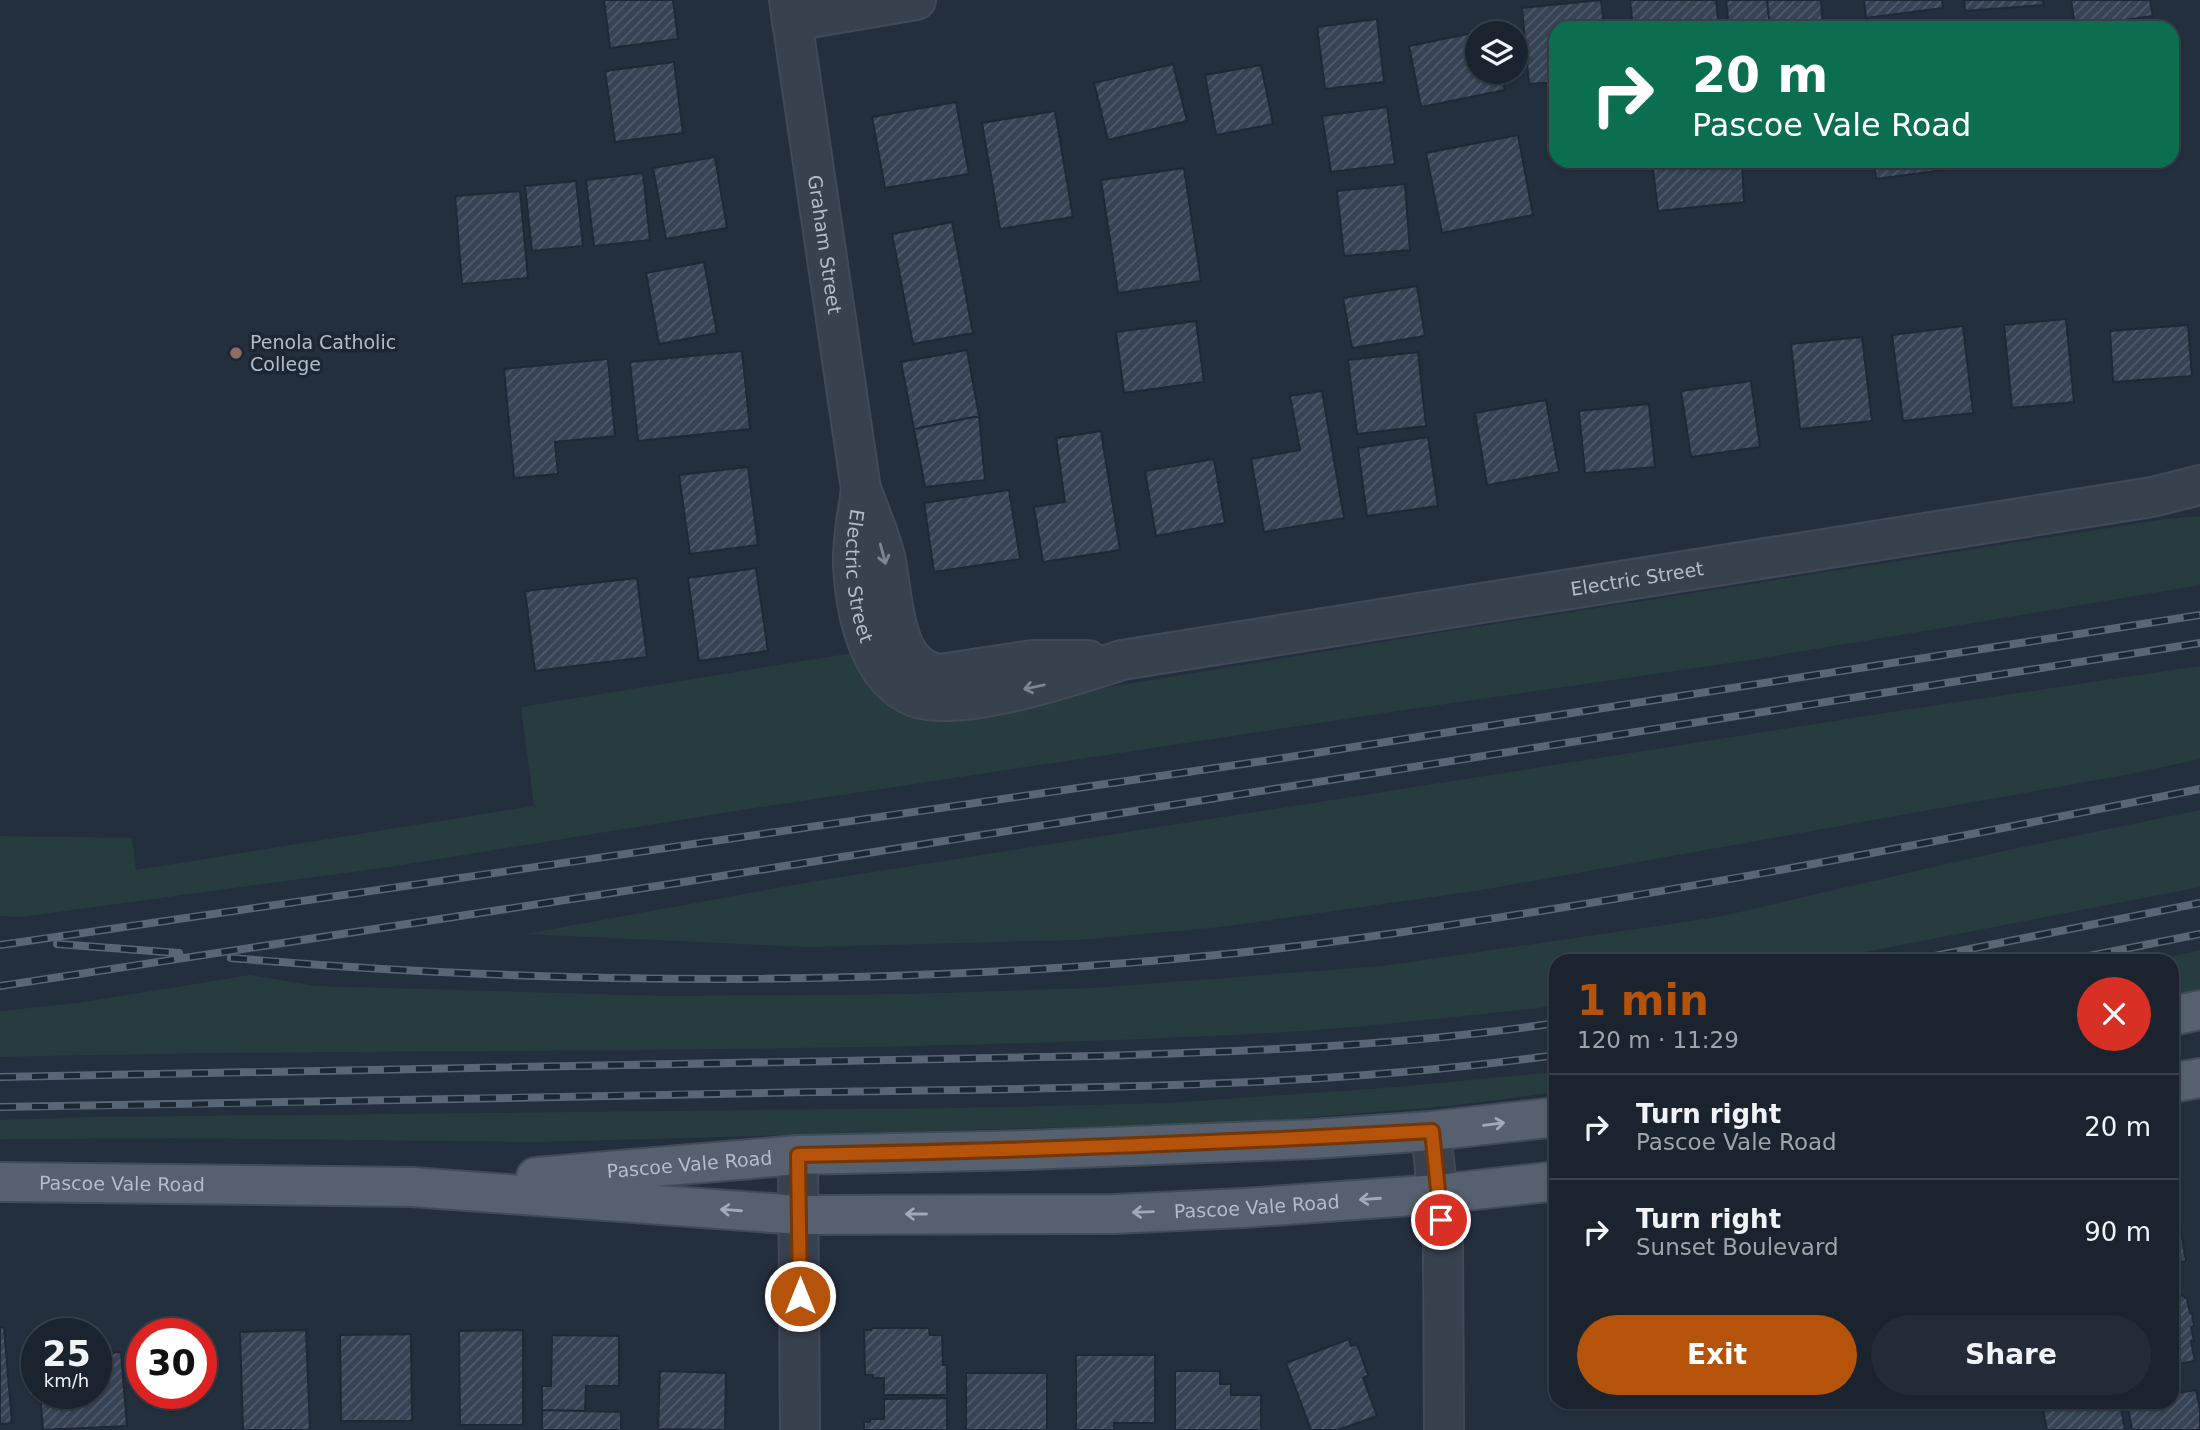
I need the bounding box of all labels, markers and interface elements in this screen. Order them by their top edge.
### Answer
map controls [1465,21,1528,84]
button: layers [1465,21,1528,84]
text: 20 m [1692,47,1828,104]
icon: right [1577,49,1668,140]
text: Pascoe Vale Road [1692,106,1971,144]
street label: Graham Street [804,173,846,315]
place label: Penola Catholic College [250,331,396,375]
marker: Penola Catholic College [228,345,244,361]
street label: Electric Street [842,508,878,646]
one-way arrow [877,542,890,565]
street label: Electric Street [1569,557,1705,600]
one-way arrow [1023,681,1046,694]
text: 1 min [1577,976,1709,1025]
button: close [2077,977,2151,1051]
text: 120 m · 11:29 [1577,1027,1739,1053]
text: Turn right [1636,1099,1781,1129]
icon: right [1577,1108,1615,1146]
text: 20 m [2084,1112,2151,1142]
one-way arrow [1482,1117,1504,1130]
text: Pascoe Vale Road [1636,1129,1837,1155]
street label: Pascoe Vale Road [606,1146,773,1182]
street label: Pascoe Vale Road [39,1171,205,1195]
street label: Pascoe Vale Road [1173,1190,1340,1222]
pin [1411,1190,1471,1250]
one-way arrow [1359,1193,1382,1206]
icon: arrive [1422,1201,1460,1239]
one-way arrow [720,1203,743,1216]
text: Turn right [1636,1204,1781,1234]
one-way arrow [1132,1206,1155,1219]
one-way arrow [904,1207,927,1221]
icon: right [1577,1213,1615,1251]
text: 90 m [2084,1217,2151,1247]
text: Sunset Boulevard [1636,1234,1839,1260]
position arrow [763,1259,837,1333]
button: Exit [1577,1315,1857,1395]
button: Share [1871,1315,2151,1395]
speed limit sign: 30 [126,1318,217,1409]
text: 25 [42,1334,91,1374]
text: km/h [44,1370,89,1391]

